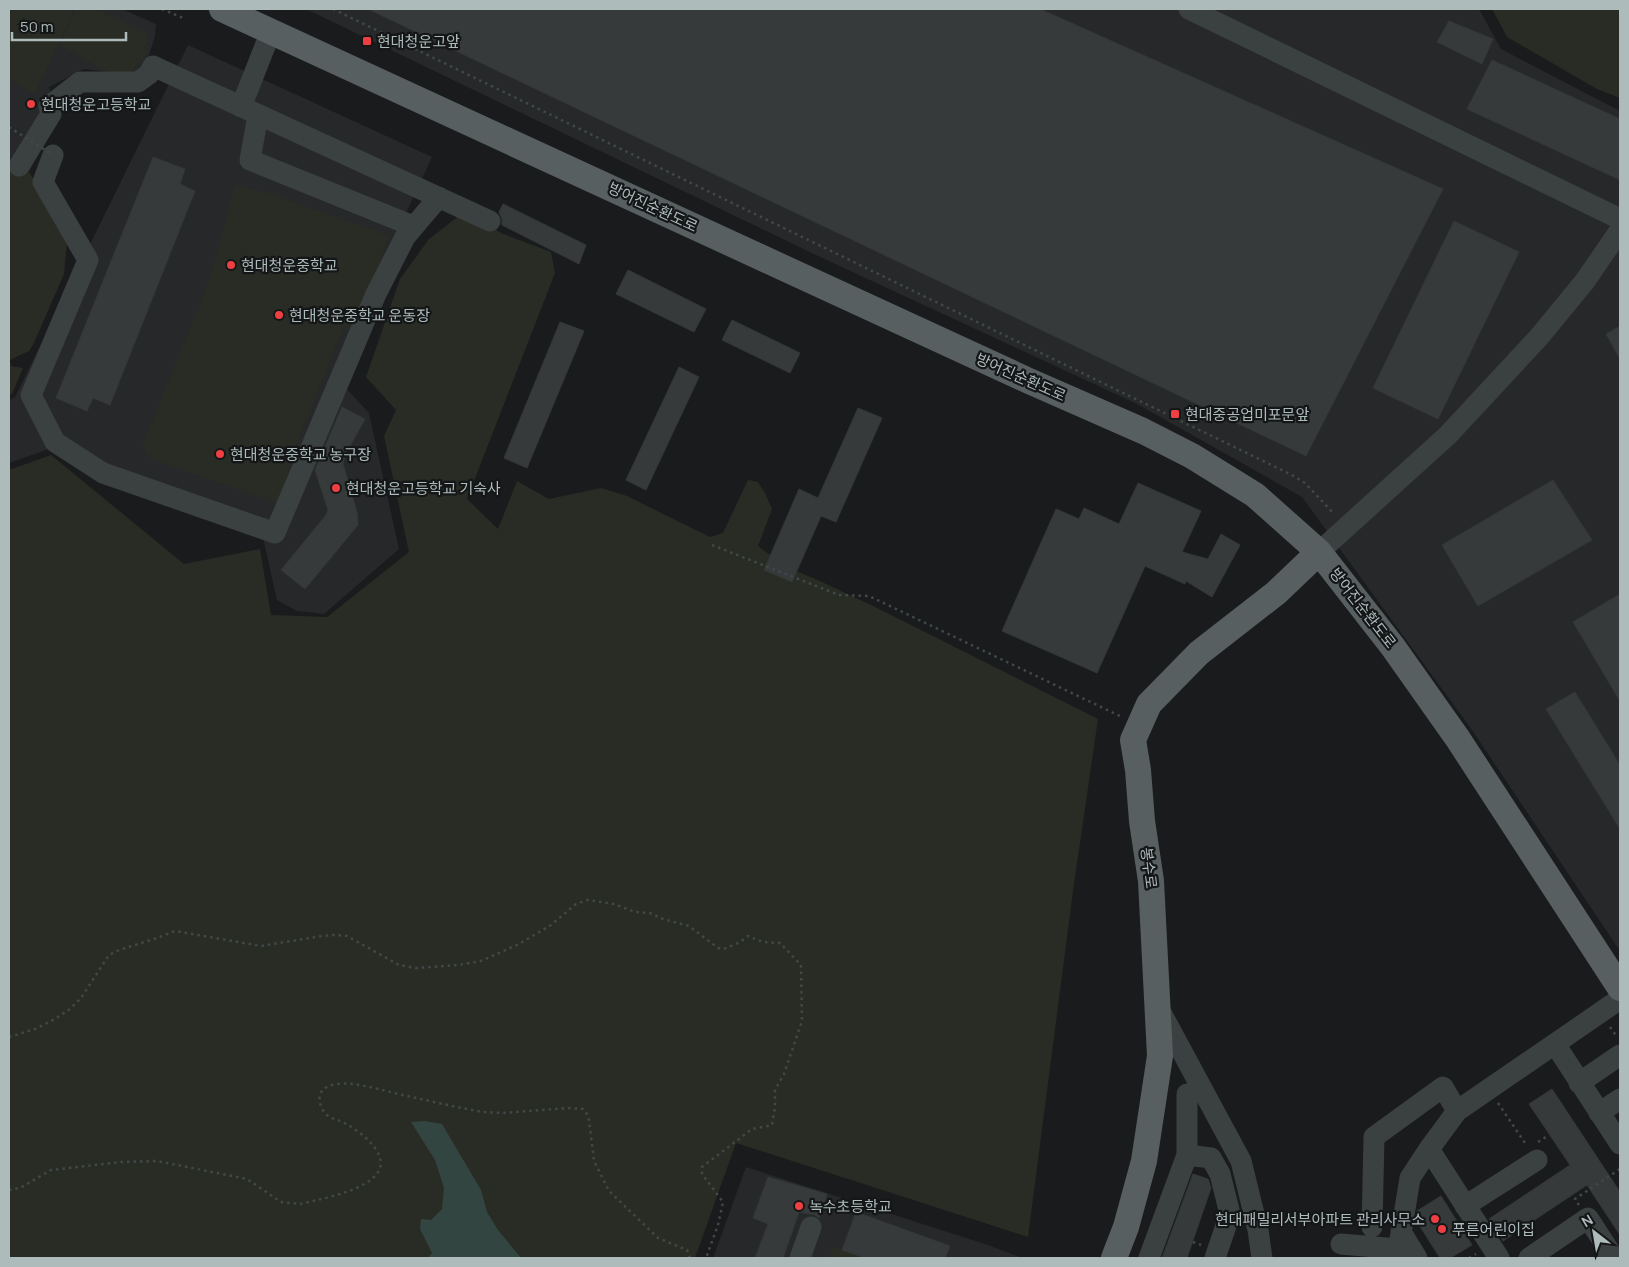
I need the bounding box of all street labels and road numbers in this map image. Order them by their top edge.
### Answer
street label: 방어진순환도로 [605,177,701,237]
street label: 방어진순환도로 [973,348,1069,406]
street label: 방어진순환도로 [1325,563,1401,653]
street label: 봉수로 [1136,846,1162,890]

